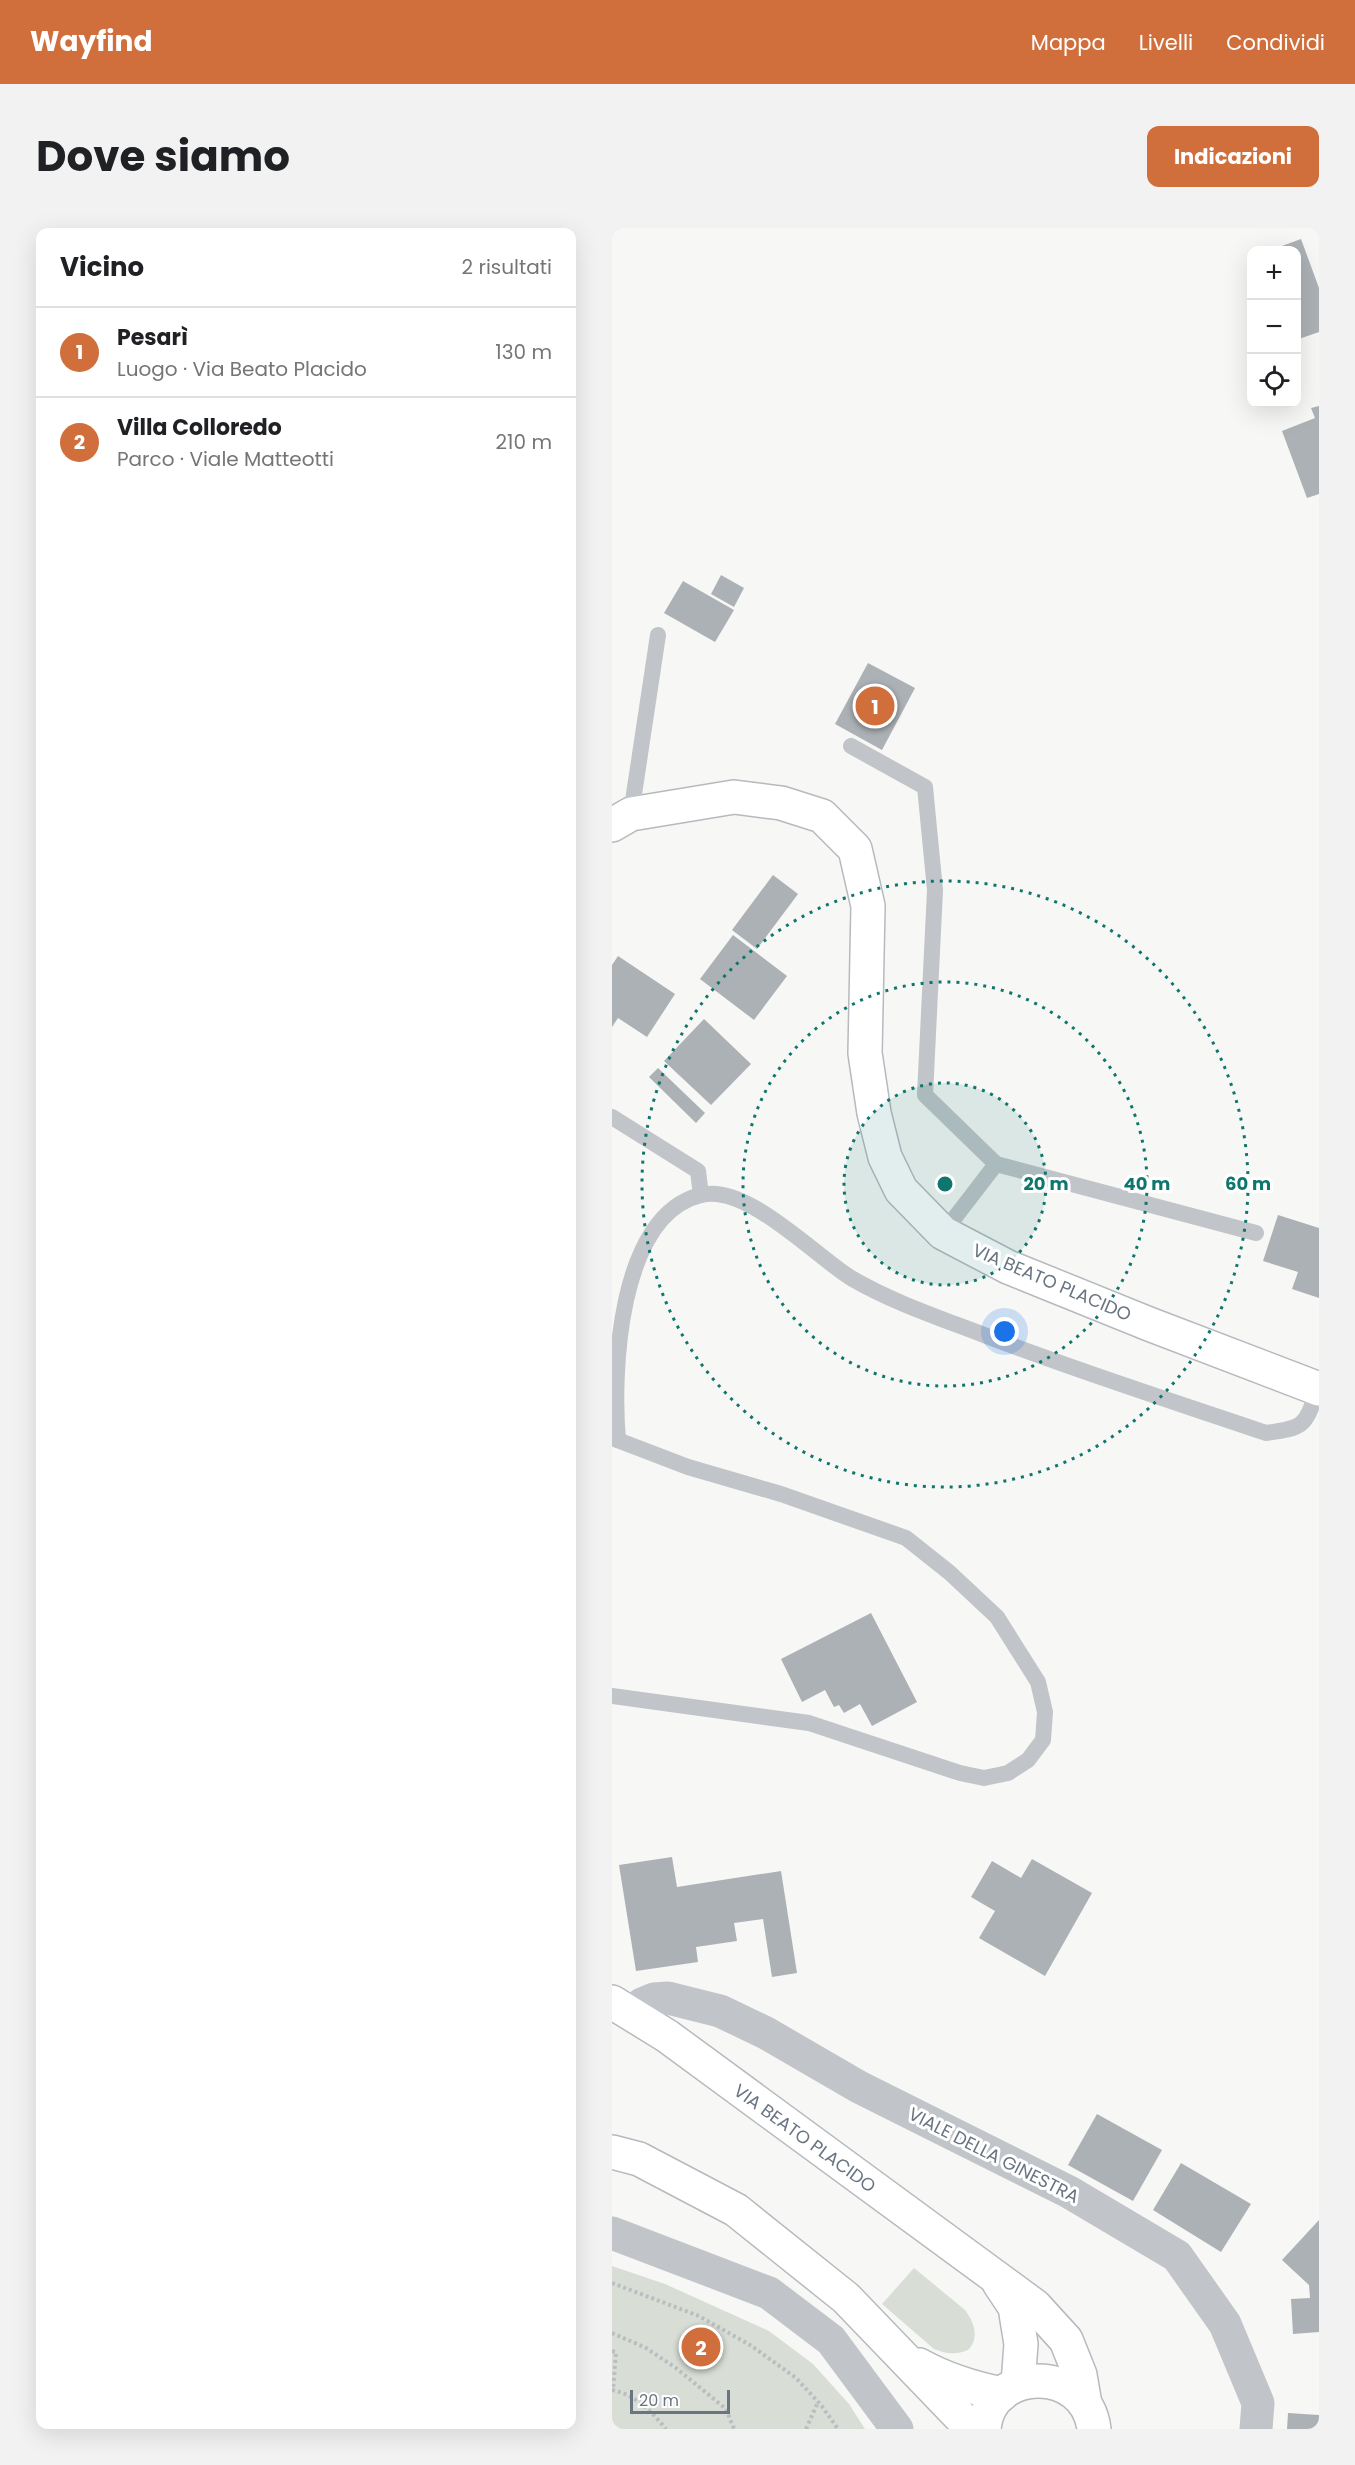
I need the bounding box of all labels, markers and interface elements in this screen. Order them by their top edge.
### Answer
text: Wayfind [30,22,152,61]
text: Mappa [1031,28,1106,57]
text: Livelli [1139,28,1193,57]
text: Condividi [1226,28,1325,57]
button: Indicazioni [1147,126,1319,187]
text: Dove siamo [36,127,290,186]
map controls [1247,246,1301,408]
button: + [1247,246,1301,300]
text: Vicino [60,249,144,285]
text: 2 risultati [462,253,552,281]
button: − [1247,300,1301,354]
text: Pesarì [117,322,188,353]
text: 1 [76,338,83,366]
text: 130 m [495,338,552,366]
button: locate [1247,354,1301,408]
text: Luogo · Via Beato Placido [117,355,367,383]
text: Villa Colloredo [117,412,282,443]
text: 2 [74,428,85,456]
text: 210 m [496,428,552,456]
text: Parco · Viale Matteotti [117,445,334,473]
pin: 1 [856,684,894,728]
text: 20 m [1024,1171,1068,1196]
text: 40 m [1124,1171,1170,1196]
text: 60 m [1225,1171,1271,1196]
centre of rings [935,1174,955,1194]
street label: VIA BEATO PLACIDO [969,1237,1135,1327]
your location [990,1317,1019,1346]
street label: VIA BEATO PLACIDO [729,2078,881,2198]
street label: VIALE DELLA GINESTRA [904,2101,1084,2209]
pin: 2 [682,2324,721,2370]
scale bar [630,2387,730,2414]
text: 20 m [639,2389,679,2412]

